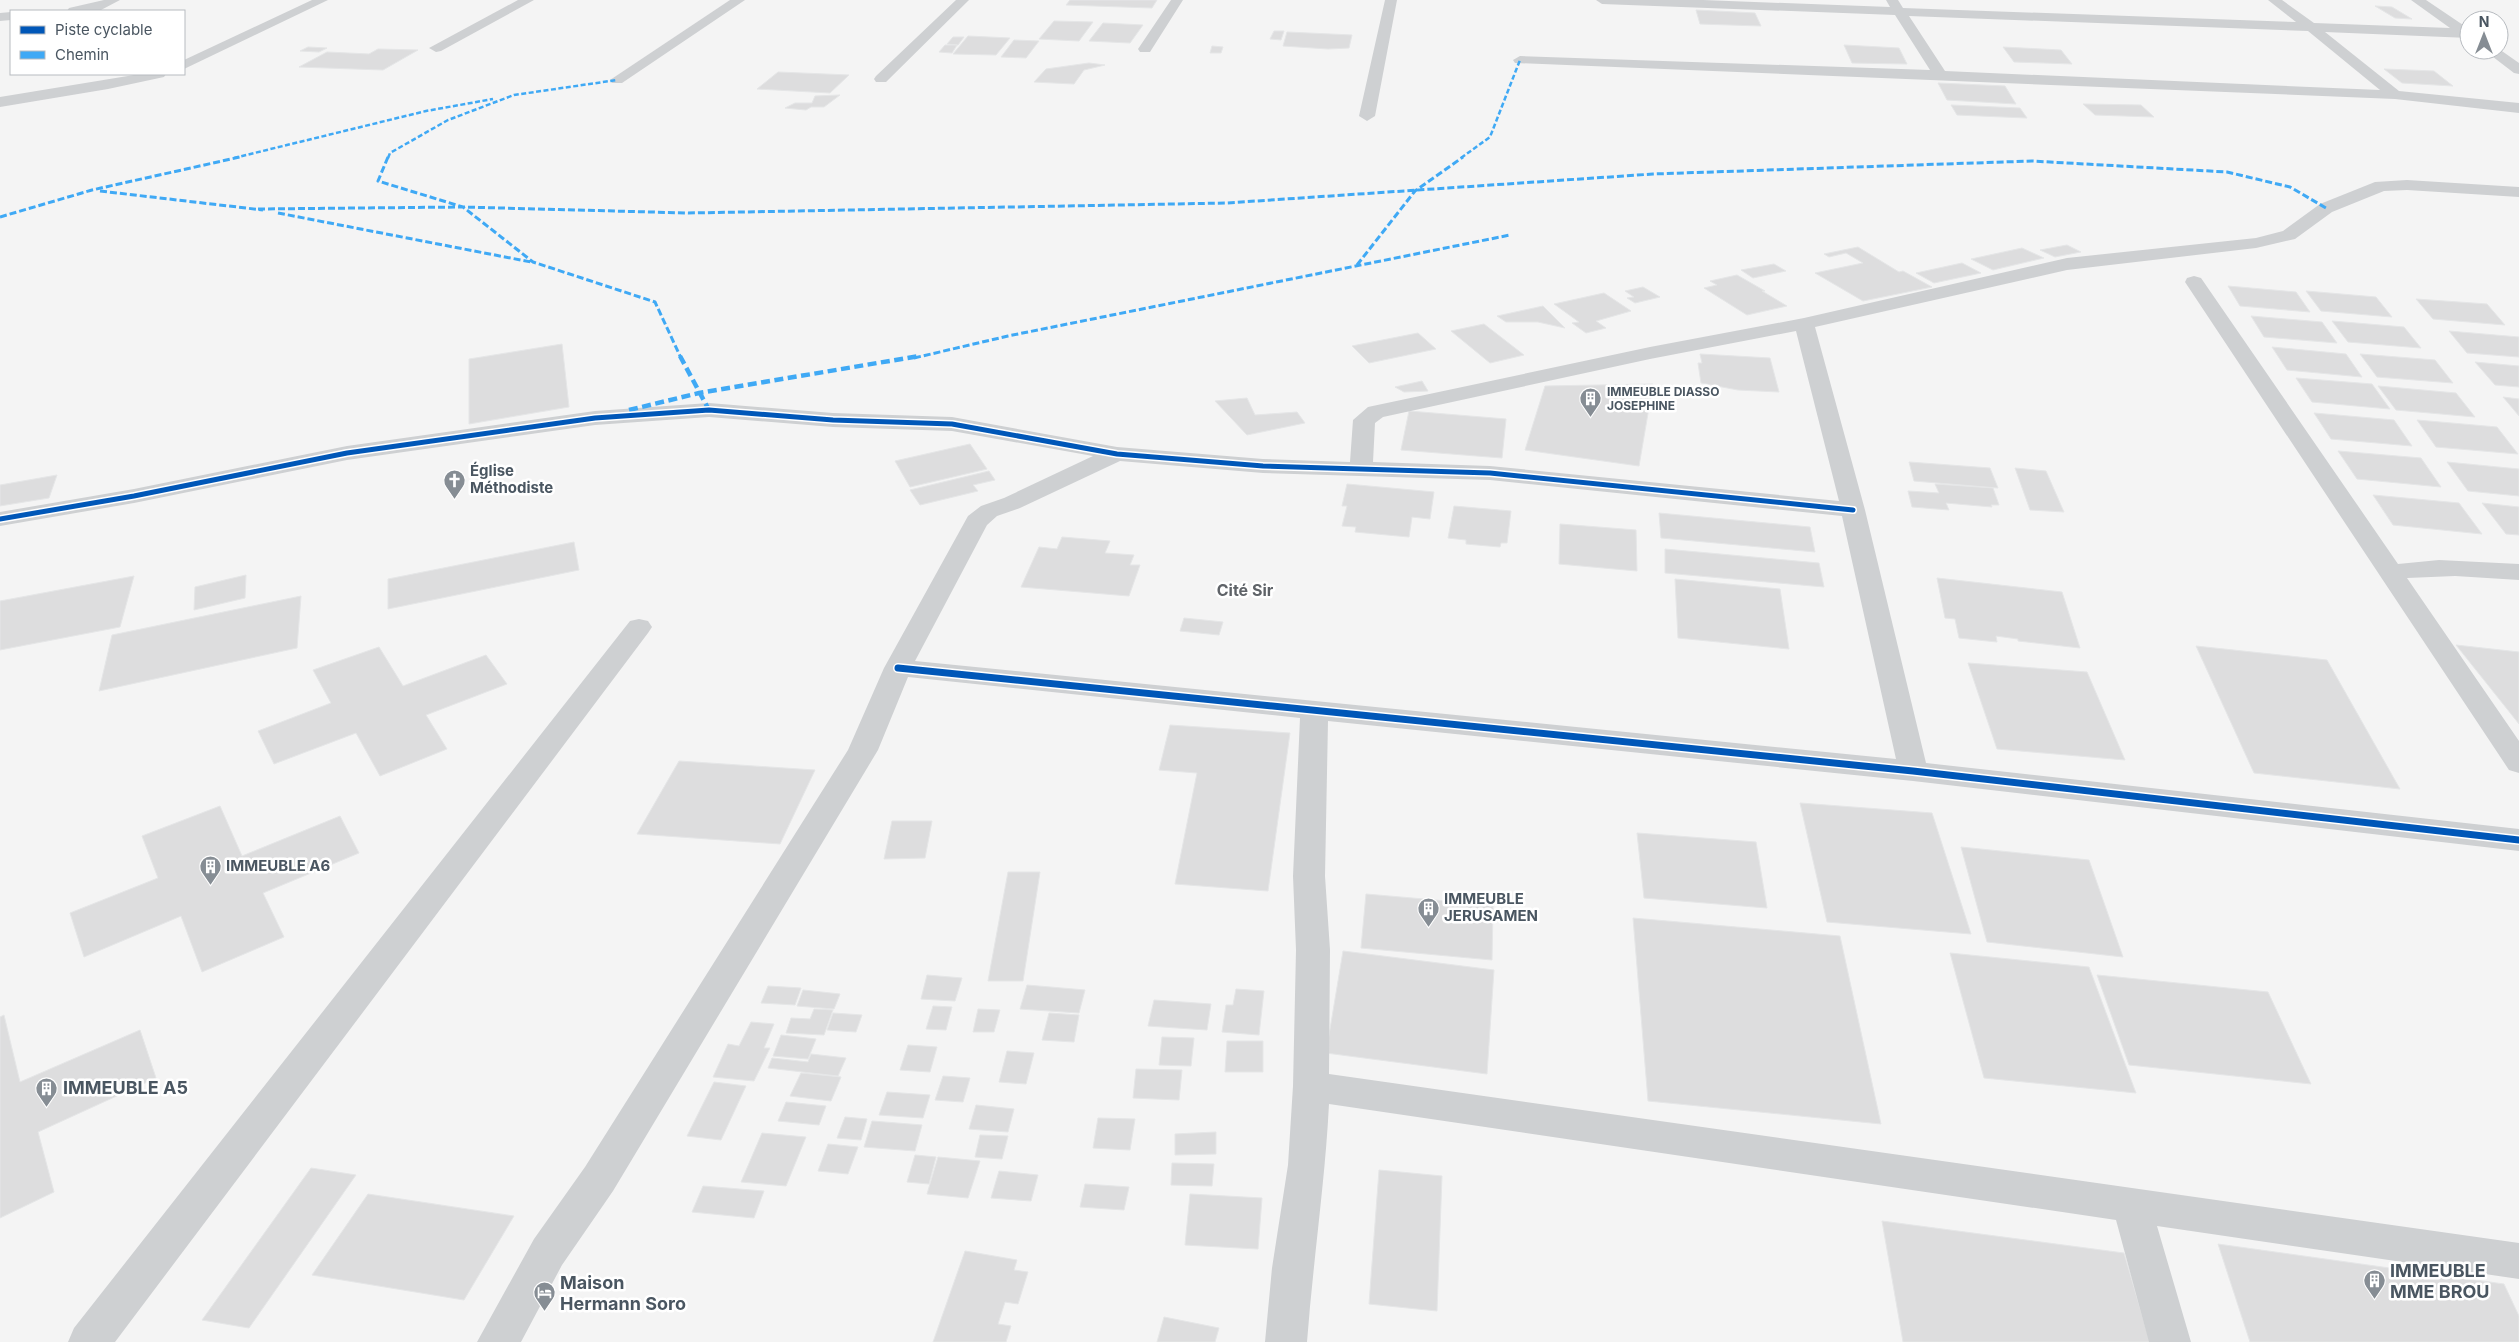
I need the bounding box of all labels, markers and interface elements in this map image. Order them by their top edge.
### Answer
legend [10,10,185,75]
north arrow [2459,10,2509,60]
text: N [2479,13,2489,30]
text: Piste cyclable [55,20,152,39]
text: Chemin [55,45,109,64]
place label: IMMEUBLE DIASSO JOSEPHINE [1607,384,1719,413]
building icon: IMMEUBLE DIASSO JOSEPHINE [1579,387,1603,418]
place label: Église Méthodiste [470,461,553,497]
church icon: Église Méthodiste [442,468,466,499]
district label: Cité Sir [1217,580,1274,600]
building icon: IMMEUBLE A6 [198,854,222,885]
place label: IMMEUBLE A6 [226,856,331,875]
place label: IMMEUBLE JERUSAMEN [1444,889,1538,925]
building icon: IMMEUBLE JERUSAMEN [1416,896,1440,927]
building icon: IMMEUBLE A5 [35,1076,59,1107]
place label: IMMEUBLE A5 [63,1077,188,1098]
place label: IMMEUBLE MME BROU [2390,1260,2490,1302]
building icon: IMMEUBLE MME BROU [2362,1269,2386,1300]
place label: Maison Hermann Soro [560,1272,686,1314]
hotel icon: Maison Hermann Soro [532,1281,556,1312]

